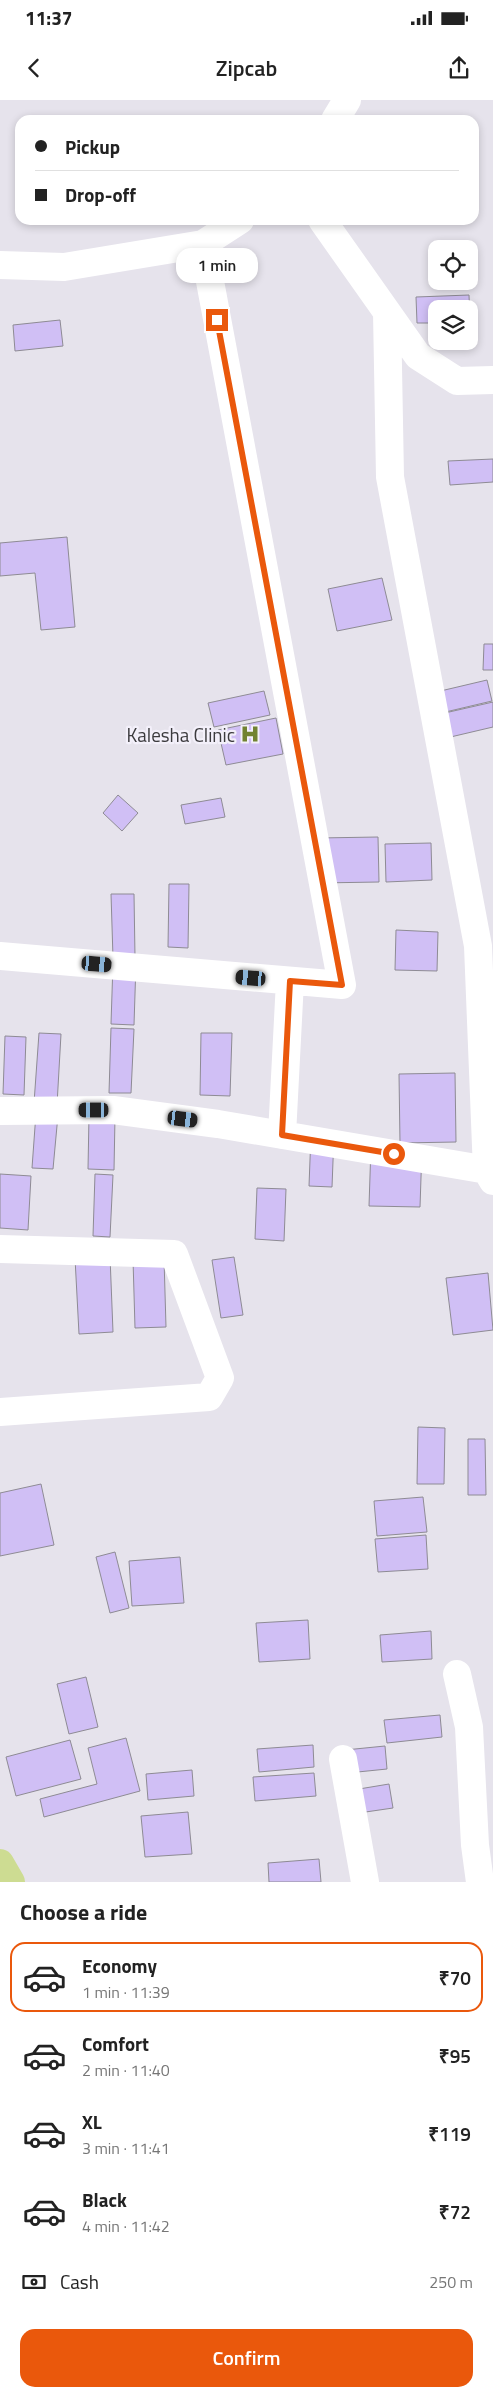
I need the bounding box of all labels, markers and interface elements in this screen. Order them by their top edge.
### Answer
text: 11:37 [25,3,72,32]
text: Zipcab [216,51,277,85]
icon: back [20,54,48,82]
icon: share [445,54,473,82]
text: Pickup [65,132,120,161]
text: Drop-off [65,180,136,209]
map controls [428,240,478,350]
button: locate [428,240,478,290]
callout: 1 min [176,248,258,282]
text: 1 min [198,253,236,277]
button: layers [428,300,478,350]
route end [206,309,228,331]
place label: Kalesha Clinic [126,720,235,749]
hospital icon: Kalesha Clinic [239,723,261,745]
car [81,955,112,973]
car [235,969,266,987]
car [79,1103,109,1118]
car [167,1110,198,1128]
route start [383,1143,405,1165]
text: Choose a ride [20,1895,147,1929]
text: Economy [82,1951,157,1980]
icon: car [22,1955,67,2000]
text: ₹70 [439,1963,471,1992]
text: 1 min · 11:39 [82,1980,170,2004]
text: Comfort [82,2029,149,2058]
icon: car [22,2033,67,2078]
text: ₹95 [439,2041,471,2070]
text: 2 min · 11:40 [82,2058,170,2082]
text: XL [82,2107,102,2136]
icon: car [22,2111,67,2156]
text: ₹119 [428,2119,471,2148]
text: 3 min · 11:41 [82,2136,170,2160]
text: Black [82,2185,127,2214]
icon: car [22,2189,67,2234]
text: ₹72 [439,2197,471,2226]
text: 4 min · 11:42 [82,2214,170,2238]
text: Cash [60,2267,99,2296]
icon: cash [20,2268,48,2296]
text: 250 m [429,2270,473,2294]
button: Confirm [20,2329,473,2387]

